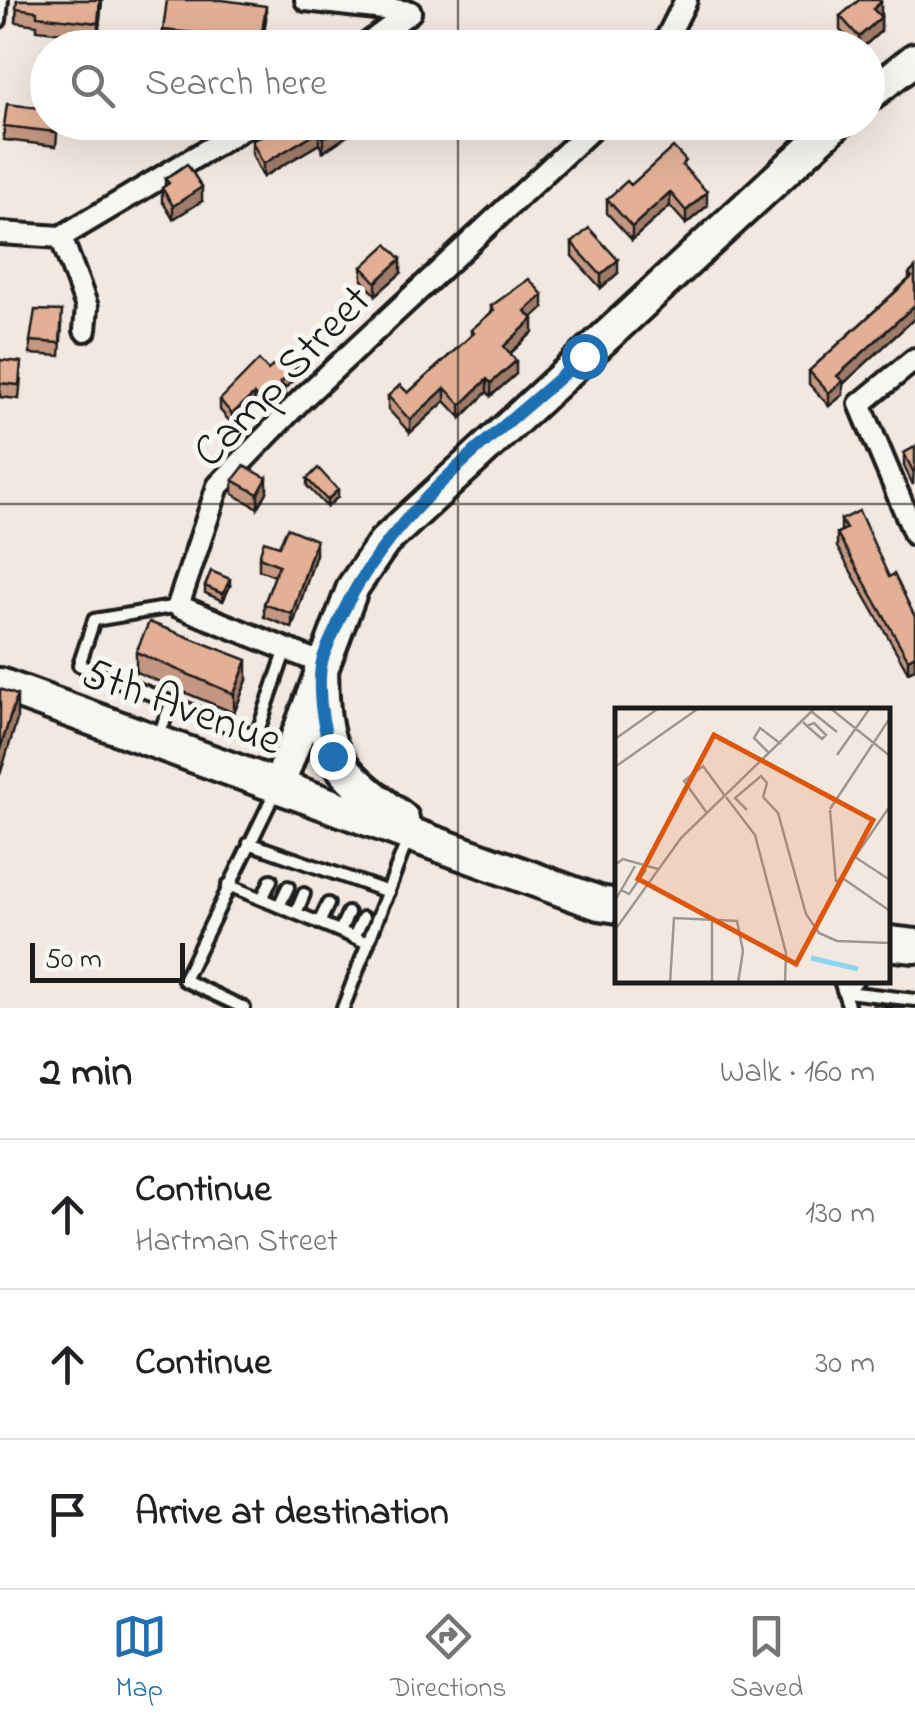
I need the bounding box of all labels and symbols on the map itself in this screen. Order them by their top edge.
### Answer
street label: Camp Street [179,271,388,484]
route start [562,334,608,380]
street label: 5th Avenue [72,642,291,776]
inset map [615,708,890,983]
route end [310,734,356,780]
scale bar [30,938,185,983]

